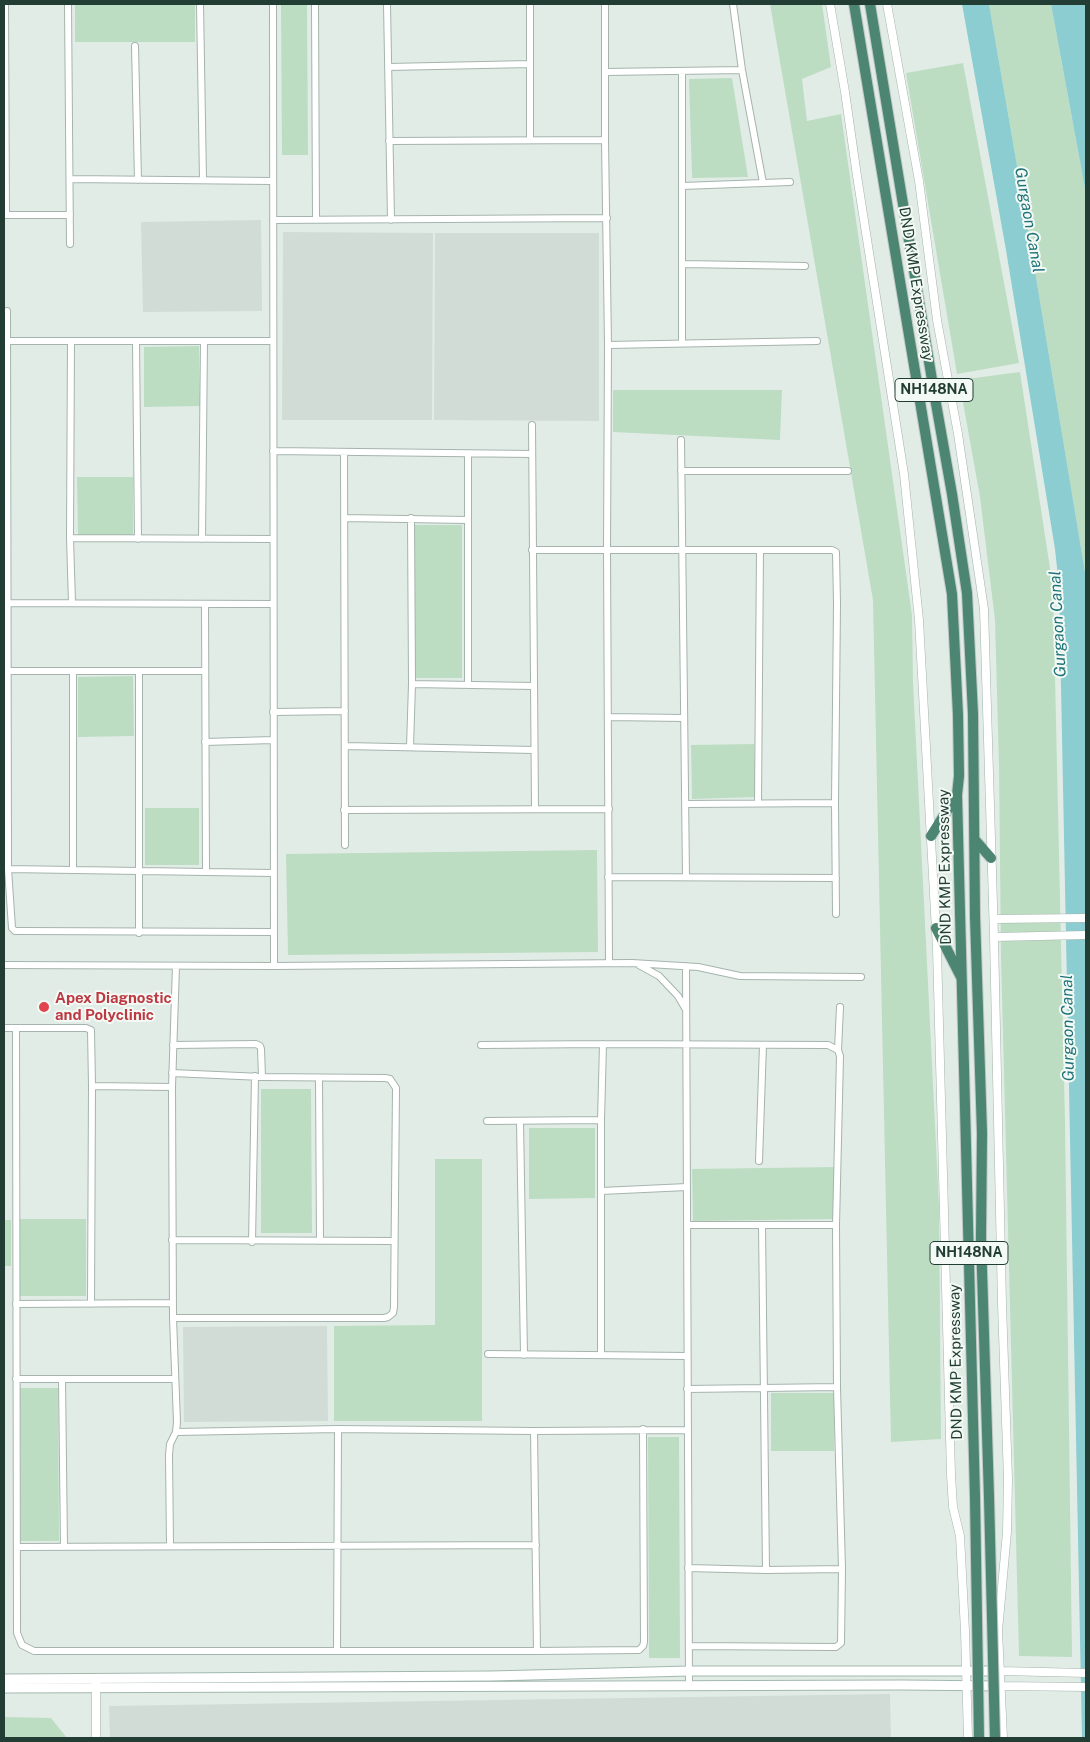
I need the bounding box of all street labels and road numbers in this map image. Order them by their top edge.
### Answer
street label: DND KMP Expressway [895,206,937,362]
road number: NH148NA [895,378,973,402]
street label: DND KMP Expressway [935,789,955,945]
road number: NH148NA [930,1242,1008,1264]
street label: DND KMP Expressway [946,1284,966,1440]

